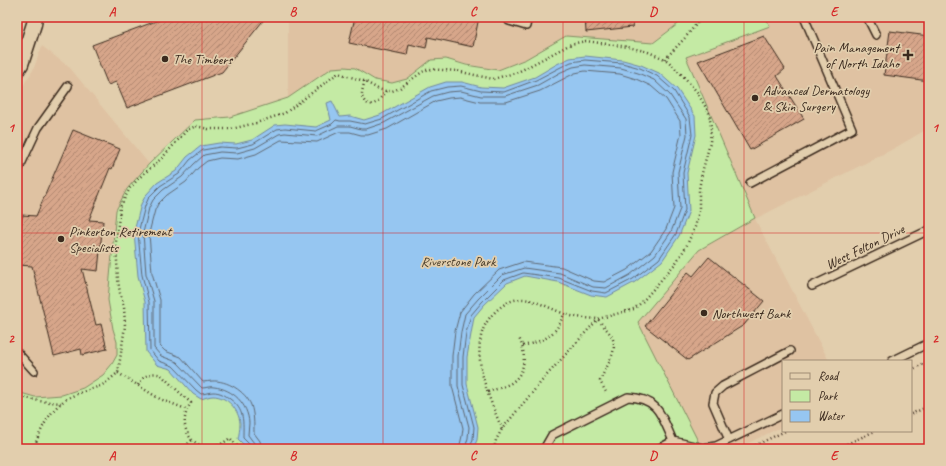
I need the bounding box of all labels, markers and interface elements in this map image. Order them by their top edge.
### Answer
text: A [109,4,117,20]
text: B [290,4,298,20]
text: C [470,4,478,20]
text: D [649,4,658,20]
text: E [831,4,840,20]
place label: Pain Management of North Idaho [814,39,901,72]
marker: Pain Management of North Idaho [902,49,914,61]
place label: The Timbers [173,51,233,68]
marker: The Timbers [160,54,170,64]
place label: Advanced Dermatology & Skin Surgery [763,82,870,115]
marker: Advanced Dermatology & Skin Surgery [750,93,760,103]
text: 1 [8,120,16,136]
text: 1 [932,120,940,136]
street label: West Felton Drive [823,220,908,273]
place label: Pinkerton Retirement Specialists [69,223,173,256]
marker: Pinkerton Retirement Specialists [56,234,66,244]
park label: Riverstone Park [421,253,497,270]
place label: Northwest Bank [712,305,791,322]
marker: Northwest Bank [699,308,709,318]
text: 2 [8,331,15,347]
text: 2 [932,331,939,347]
legend [782,360,912,432]
text: Road [818,368,840,384]
text: Park [818,388,839,404]
text: Water [818,408,846,424]
text: A [109,448,117,464]
text: B [290,448,298,464]
text: C [470,448,478,464]
text: D [649,448,658,464]
text: E [831,448,840,464]

